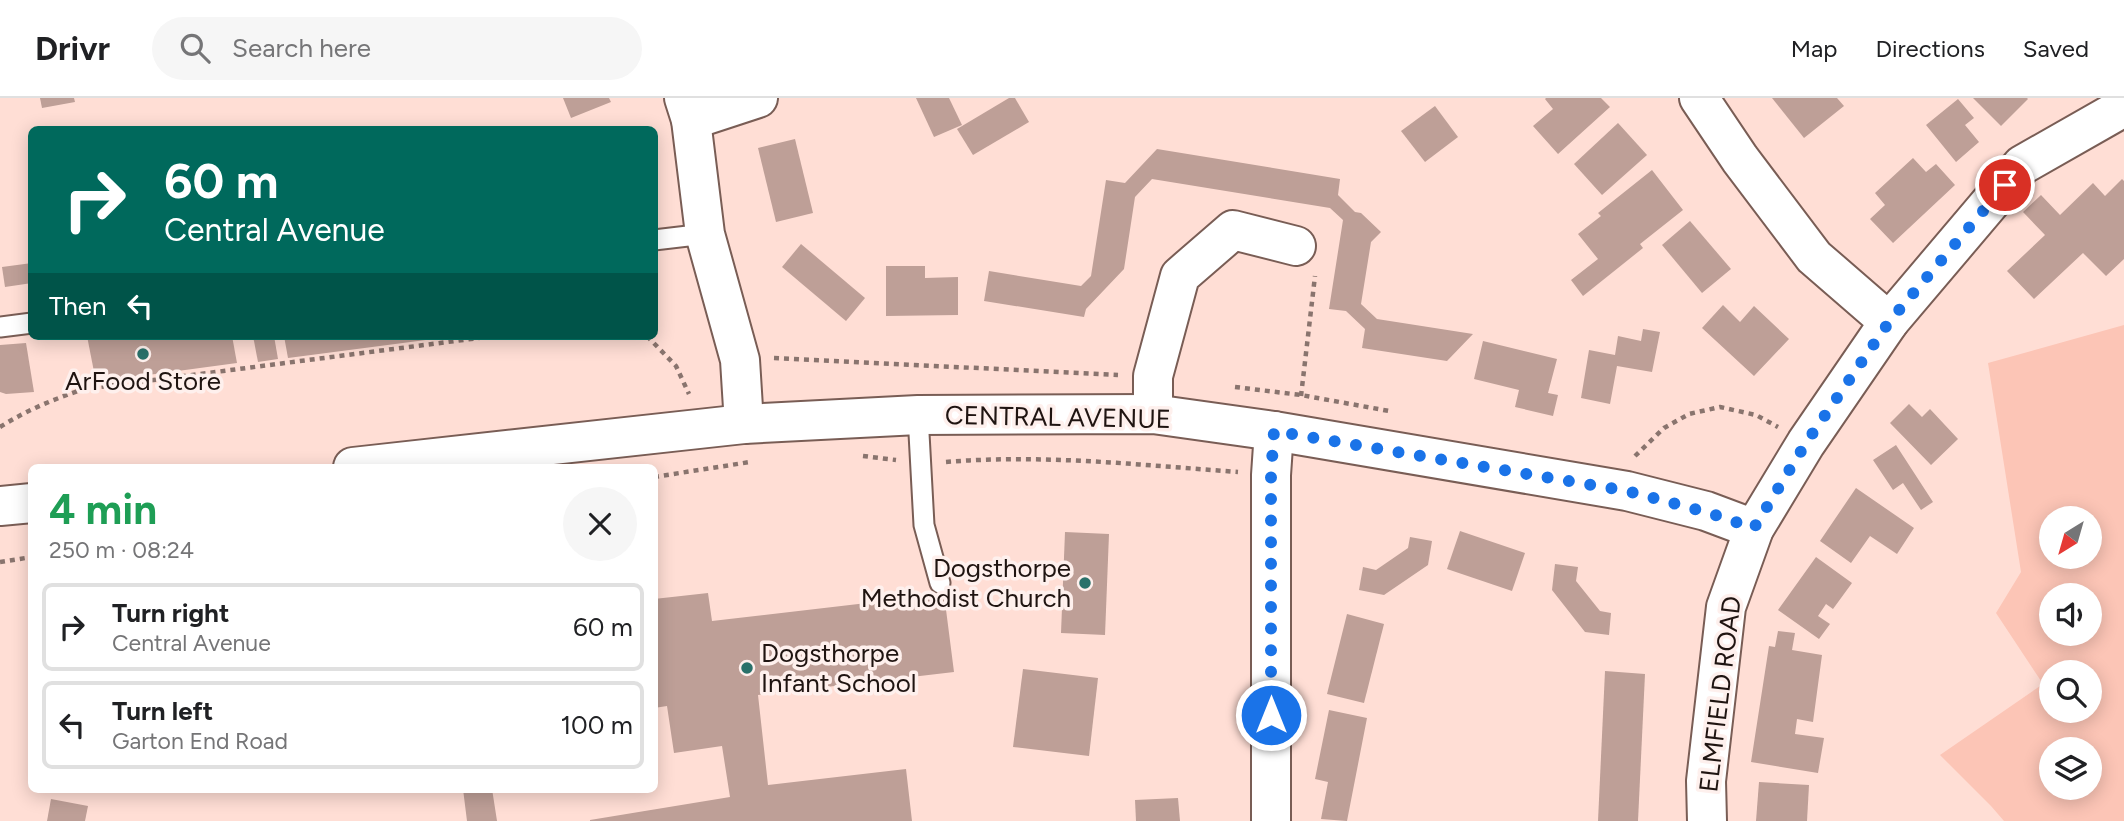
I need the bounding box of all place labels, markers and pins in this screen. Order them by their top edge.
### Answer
pin [1975,155,2035,215]
marker: ArFood Store [135,346,151,362]
place label: ArFood Store [65,365,221,397]
place label: Dogsthorpe Methodist Church [861,552,1071,614]
marker: Dogsthorpe Methodist Church [1077,575,1093,591]
place label: Dogsthorpe Infant School [761,637,917,699]
marker: Dogsthorpe Infant School [739,660,755,676]

